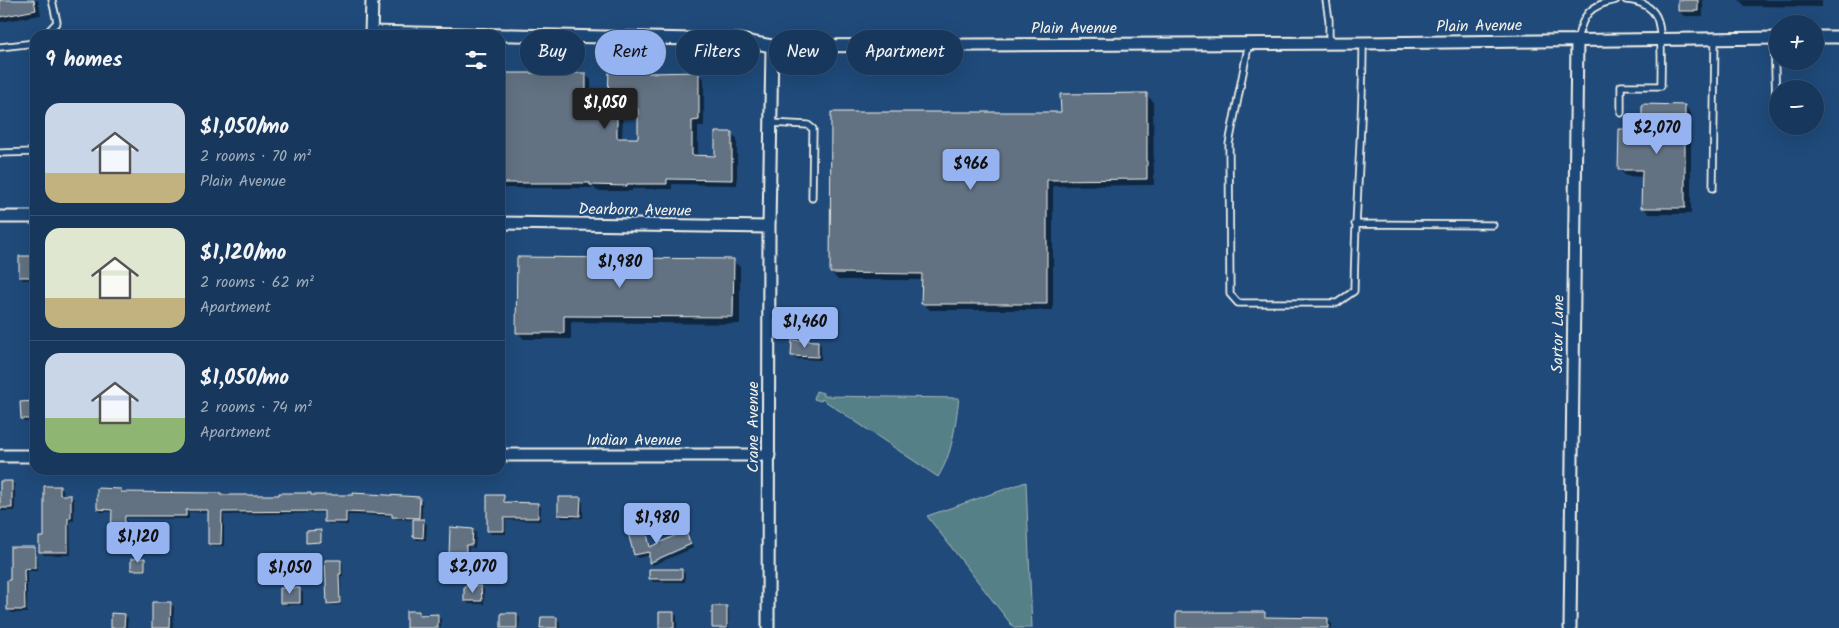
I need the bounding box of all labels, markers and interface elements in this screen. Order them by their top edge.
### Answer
street label: Plain Avenue [1436,13,1522,40]
map controls [1769,15,1824,135]
button: + [1769,15,1824,70]
street label: Plain Avenue [1031,16,1117,41]
chip: Buy [520,30,585,75]
chip: Rent [595,30,666,75]
chip: Filters [676,30,759,75]
chip: New [769,30,837,75]
chip: Apartment [847,30,963,75]
text: 9 homes [45,44,122,77]
icon: filters [462,46,490,74]
button: − [1769,80,1824,135]
pin: $1,050 [564,88,646,130]
text: $1,050 [583,91,627,116]
text: $1,050/mo [200,111,289,144]
pin: $2,070 [1616,112,1698,155]
text: $2,070 [1634,116,1680,141]
icon: home [85,123,145,183]
text: 2 rooms · 70 m² [200,144,311,169]
pin: $966 [941,148,1001,191]
text: $966 [954,152,988,177]
text: Plain Avenue [200,169,286,194]
street label: Dearborn Avenue [578,197,692,224]
text: $1,120/mo [200,237,286,270]
pin: $1,980 [579,246,661,289]
icon: home [85,248,145,308]
text: $1,980 [598,250,642,275]
text: 2 rooms · 62 m² [200,270,314,295]
text: Apartment [200,295,271,320]
street label: Sartor Lane [1545,295,1572,373]
pin: $1,460 [764,306,846,349]
text: $1,460 [783,310,827,335]
text: $1,050/mo [200,362,289,395]
icon: home [85,373,145,433]
street label: Crane Avenue [741,381,766,473]
text: 2 rooms · 74 m² [200,395,312,420]
text: Apartment [200,420,271,445]
street label: Indian Avenue [587,428,681,453]
pin: $1,980 [616,502,698,545]
text: $1,980 [635,506,679,531]
pin: $1,120 [97,522,179,564]
text: $1,120 [118,525,158,550]
pin: $1,050 [249,552,331,595]
pin: $2,070 [432,552,514,594]
text: $2,070 [450,555,496,580]
text: $1,050 [268,556,312,581]

